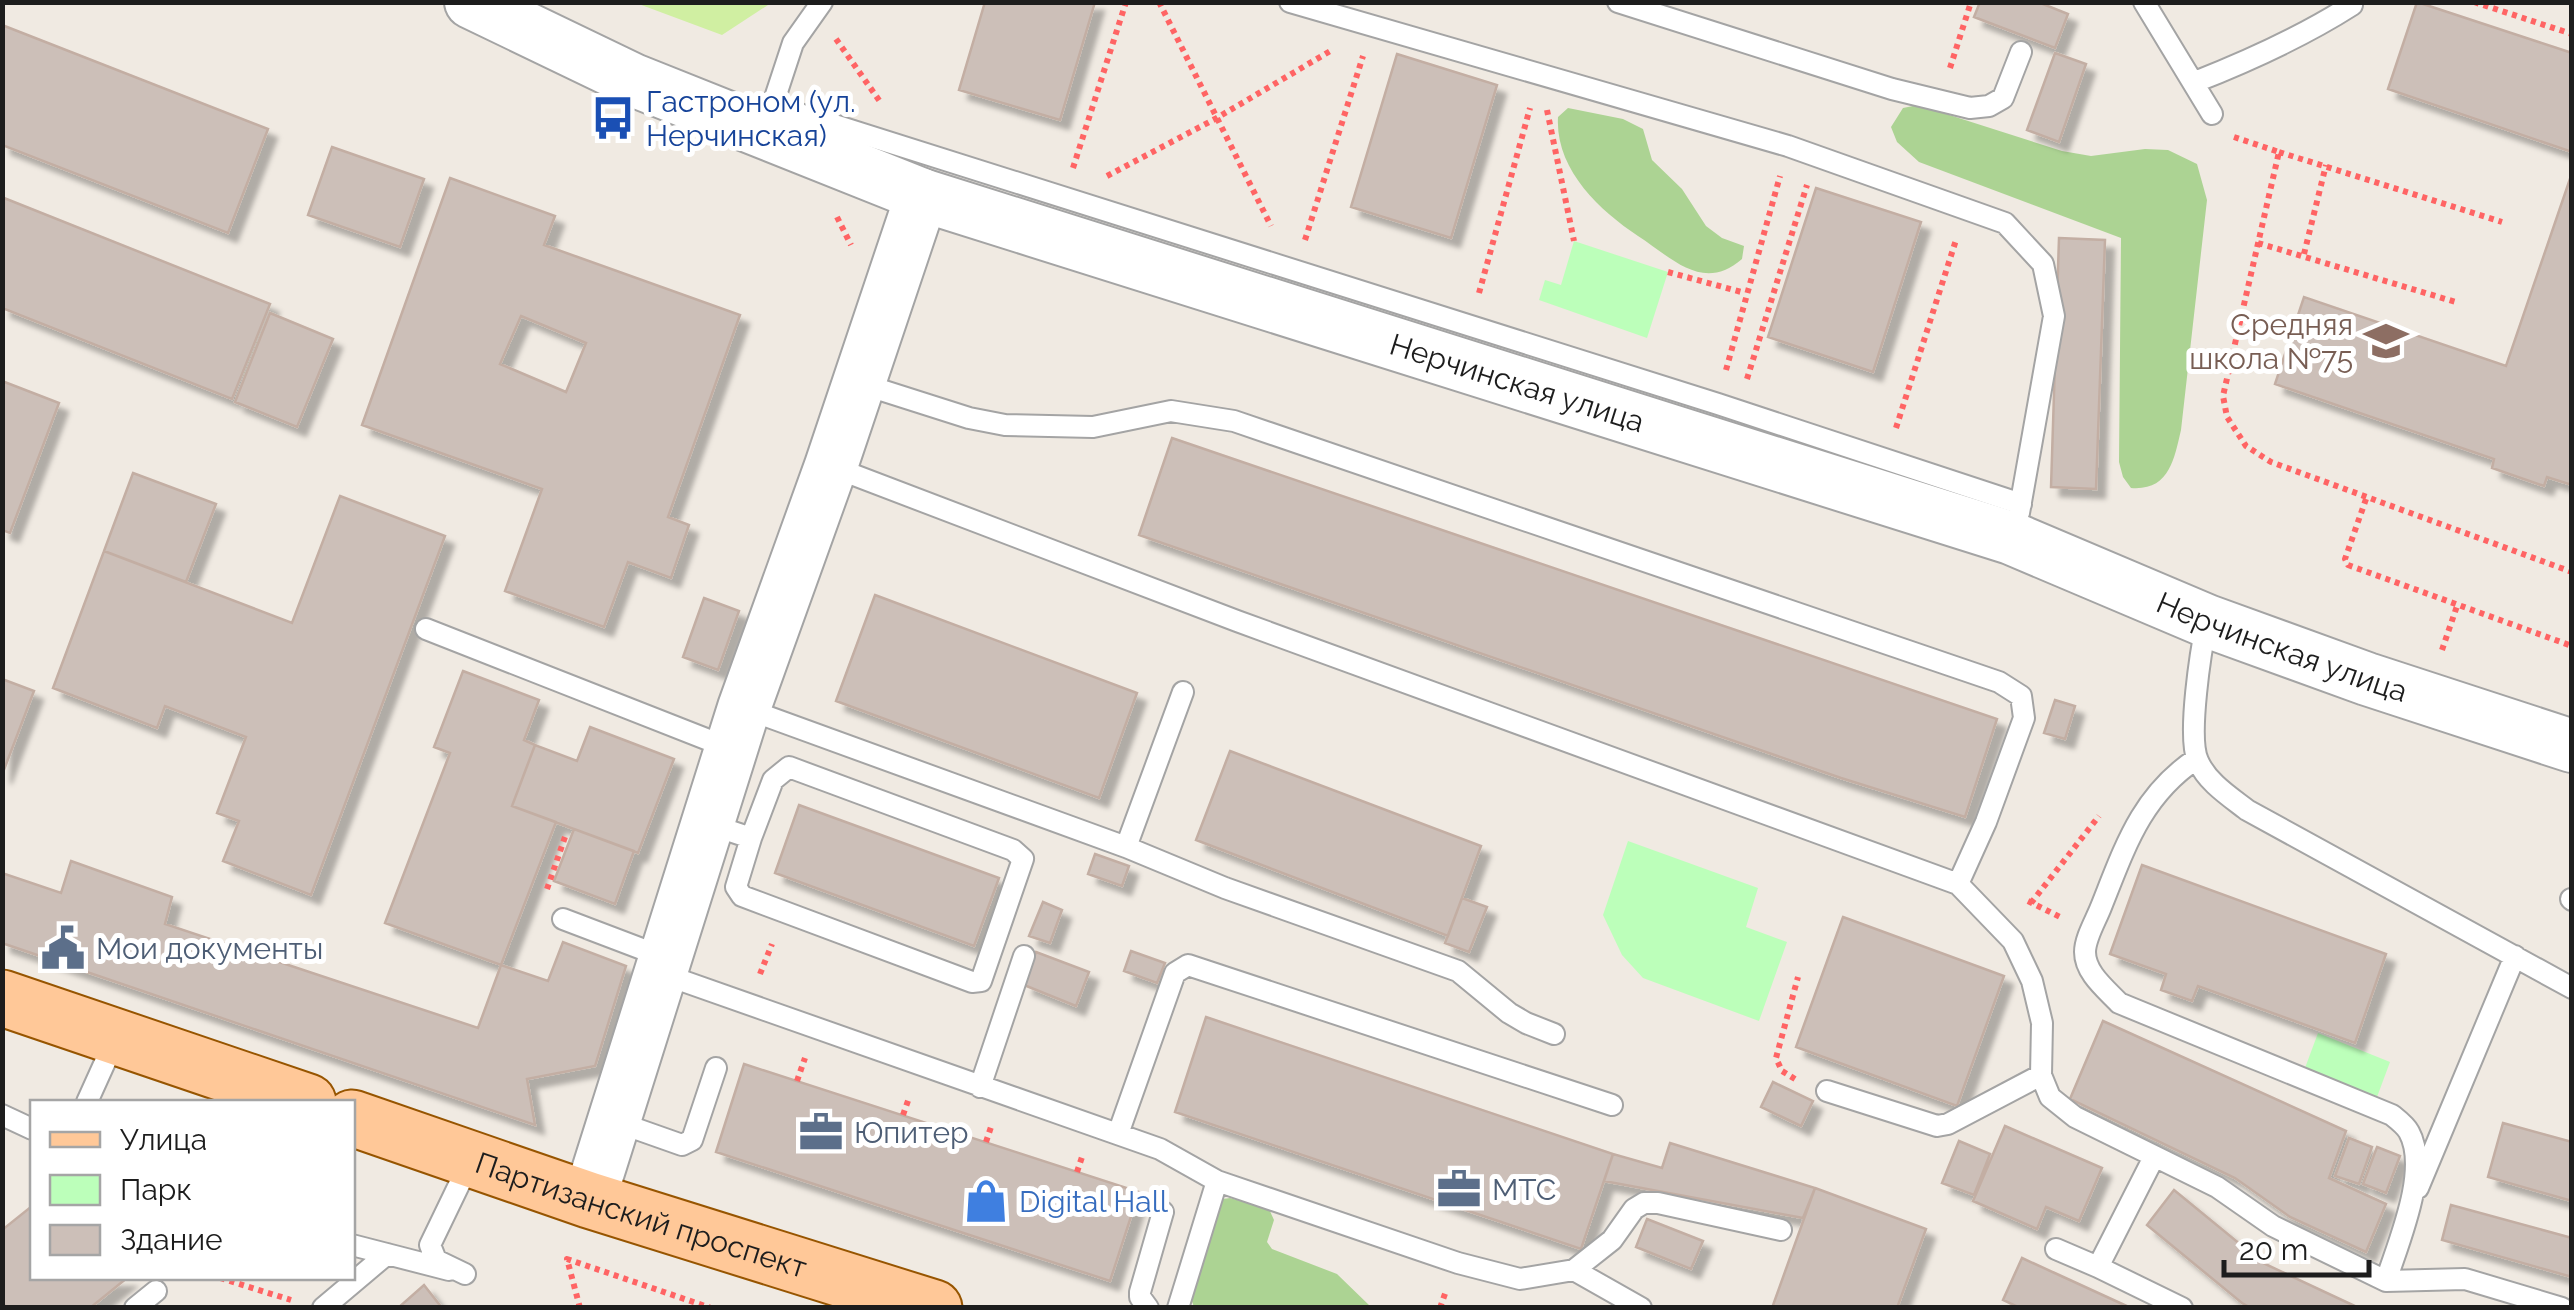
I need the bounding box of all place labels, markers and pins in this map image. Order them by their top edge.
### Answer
place label: Гастроном (ул. Нерчинская) [646,84,856,153]
bus stop icon: Гастроном (ул. Нерчинская) [589,94,637,142]
place label: Средняя школа №75 [2189,307,2353,376]
school or university icon: Средняя школа №75 [2362,317,2410,365]
public building icon: Мои документы [39,924,87,972]
place label: Мои документы [96,931,323,966]
office icon: Юпитер [797,1108,845,1156]
place label: Юпитер [854,1115,969,1150]
office icon: МТС [1435,1165,1483,1213]
place label: МТС [1492,1172,1556,1207]
shop icon: Digital Hall [962,1177,1010,1225]
place label: Digital Hall [1019,1184,1169,1219]

